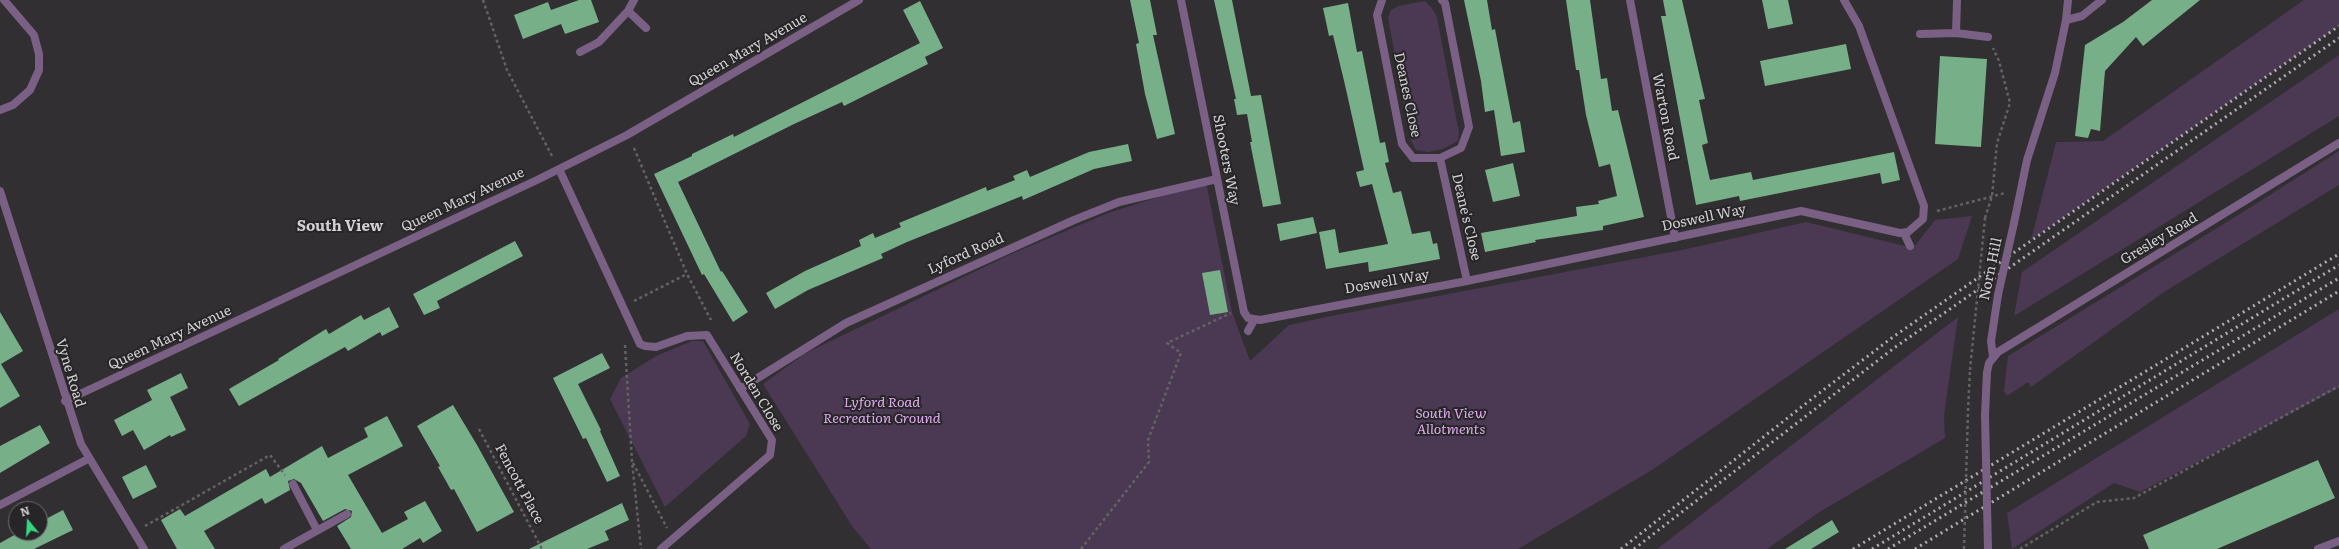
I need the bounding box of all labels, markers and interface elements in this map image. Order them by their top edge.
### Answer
street label: Queen Mary Avenue [686,9,810,91]
street label: Deanes Close [1390,51,1424,139]
street label: Warton Road [1648,72,1682,162]
street label: Shooters Way [1209,113,1243,207]
street label: Queen Mary Avenue [399,164,527,236]
street label: Deane's Close [1448,172,1484,262]
street label: Doswell Way [1660,201,1748,235]
street label: Gresley Road [2117,209,2201,269]
district label: South View [297,218,383,236]
street label: Lyford Road [925,230,1007,278]
street label: Norn Hill [1976,236,2006,302]
street label: Doswell Way [1343,266,1431,298]
street label: Queen Mary Avenue [106,302,234,374]
street label: Vyne Road [52,337,88,409]
street label: Norden Close [726,350,786,434]
park label: Lyford Road Recreation Ground [823,395,941,428]
park label: South View Allotments [1415,406,1487,438]
street label: Fencott Place [491,441,547,527]
north arrow [8,501,48,541]
text: N [18,502,31,520]

